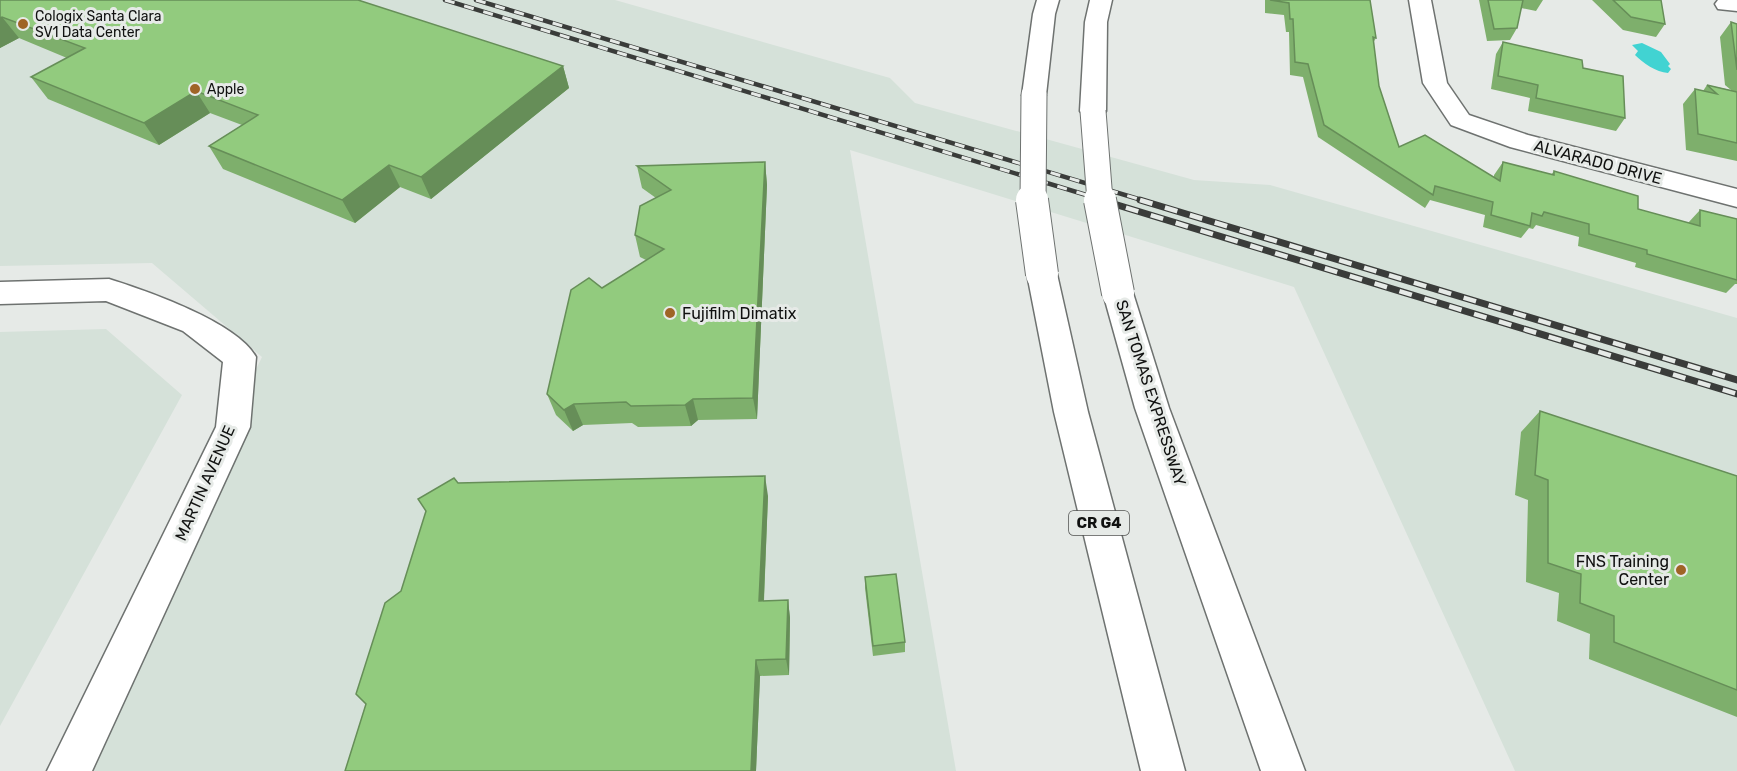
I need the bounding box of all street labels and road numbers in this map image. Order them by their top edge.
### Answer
street label: ALVARADO DRIVE [1532,136,1664,188]
street label: SAN TOMAS EXPRESSWAY [1112,298,1190,488]
street label: MARTIN AVENUE [171,422,239,544]
road number: CR G4 [1069,511,1129,535]

